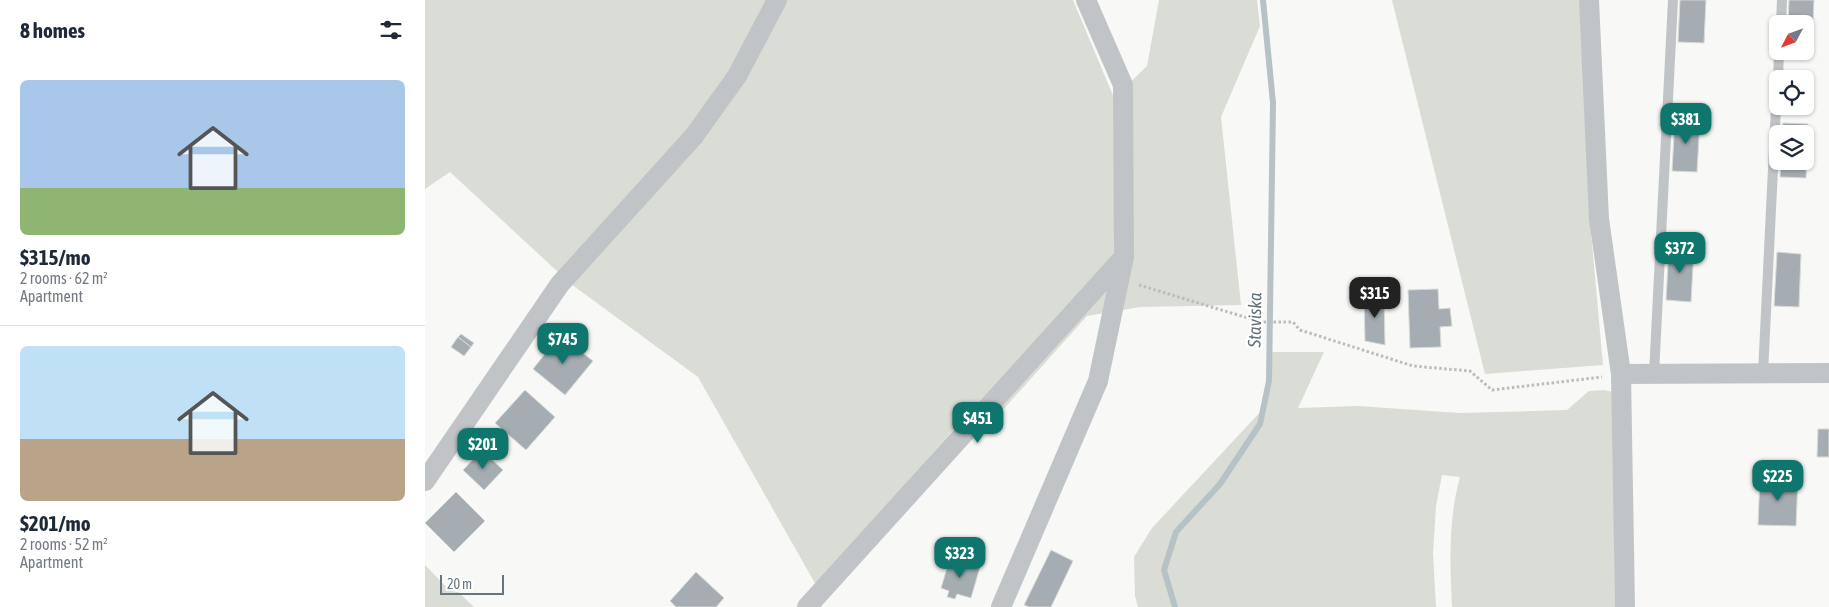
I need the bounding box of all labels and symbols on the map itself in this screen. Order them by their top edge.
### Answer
north arrow [1769,15,1814,60]
pin: $381 [1656,102,1716,145]
pin: $372 [1650,232,1710,274]
pin: $315 [1345,276,1405,319]
water label: Staviska [1244,292,1265,349]
pin: $745 [533,322,593,365]
pin: $451 [948,402,1008,444]
pin: $201 [453,428,513,470]
pin: $225 [1748,460,1808,502]
pin: $323 [930,536,990,579]
scale bar [440,572,504,595]

